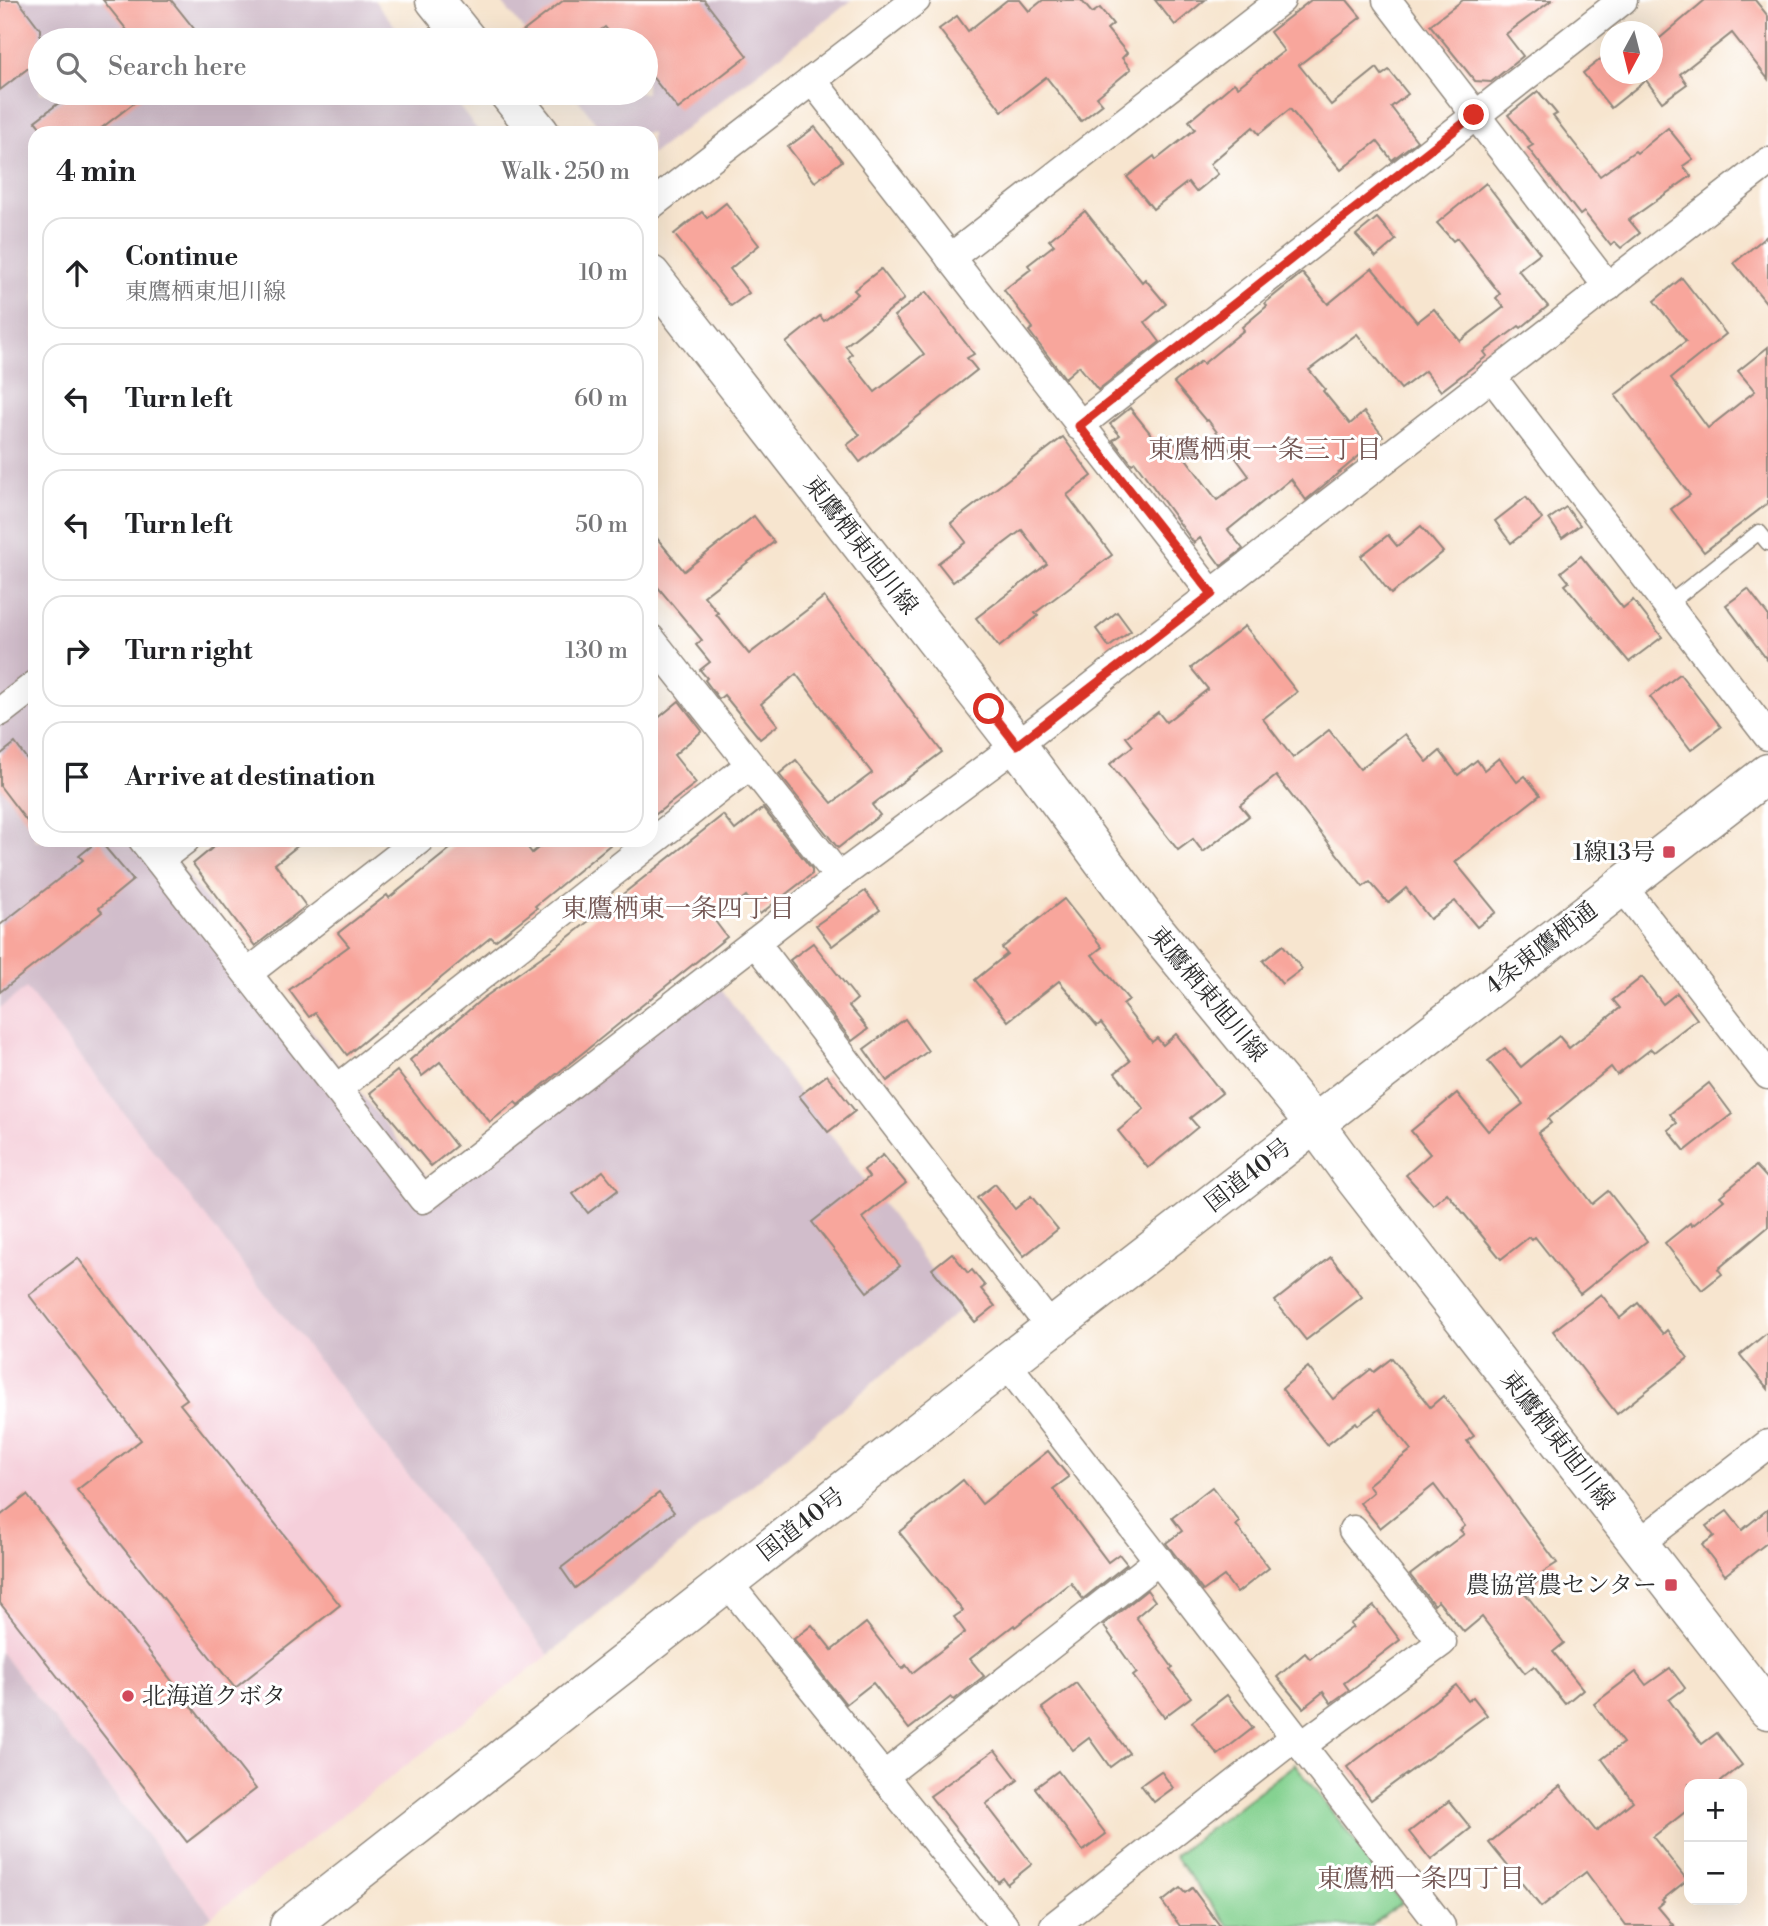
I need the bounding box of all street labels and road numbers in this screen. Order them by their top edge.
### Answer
street label: 東鷹栖東旭川線 [797,470,924,621]
street label: 4条東鷹栖通 [1479,896,1604,1002]
street label: 東鷹栖東旭川線 [1142,921,1273,1069]
street label: 国道40号 [1199,1133,1298,1219]
street label: 東鷹栖東旭川線 [1494,1365,1621,1516]
street label: 国道40号 [752,1482,851,1568]

